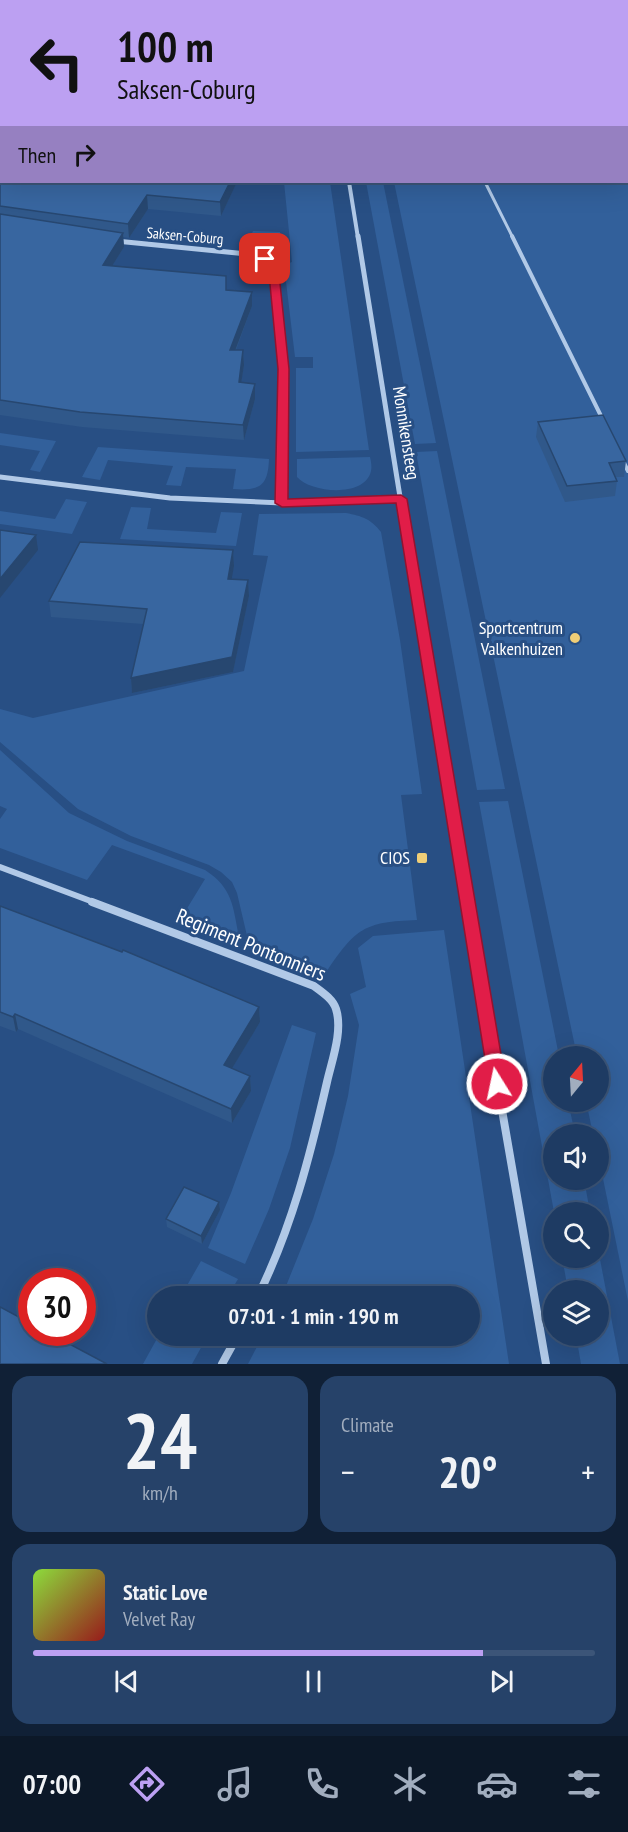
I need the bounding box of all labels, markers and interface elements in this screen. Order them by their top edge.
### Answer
text: 100 m [117,19,214,74]
icon: left [18,24,96,102]
text: Saksen-Coburg [117,72,256,106]
icon: right [68,138,101,171]
text: Then [18,141,56,169]
street label: Saksen-Coburg [146,223,224,248]
pin [239,233,290,284]
icon: arrive [248,242,281,275]
street label: Monnikensteeg [388,385,425,481]
place label: Sportcentrum Valkenhuizen [479,616,563,660]
marker: Sportcentrum Valkenhuizen [568,631,582,645]
place label: CIOS [380,846,410,869]
marker: CIOS [415,851,429,865]
street label: Regiment Pontonniers [172,902,330,987]
north arrow [543,1046,609,1112]
map controls [543,1046,609,1346]
position arrow [465,1052,529,1116]
button: sound [543,1124,609,1190]
button: search [543,1202,609,1268]
speed limit sign: 30 [18,1268,96,1346]
button: layers [543,1280,609,1346]
text: 07:01 · 1 min · 190 m [228,1302,399,1330]
text: 24 [123,1390,197,1491]
text: Climate [341,1412,394,1438]
text: 20° [438,1442,498,1500]
text: − [341,1450,355,1493]
text: + [581,1450,595,1493]
text: km/h [142,1480,178,1506]
text: Static Love [123,1578,208,1606]
text: Velvet Ray [123,1606,195,1632]
icon: previous [110,1665,143,1698]
icon: pause [297,1665,330,1698]
icon: next [485,1665,518,1698]
icon: directions [126,1763,168,1805]
icon: music [214,1763,256,1805]
icon: phone [301,1763,343,1805]
icon: climate [389,1763,431,1805]
icon: car [476,1763,518,1805]
icon: filters [563,1763,605,1805]
text: 07:00 [23,1767,81,1801]

